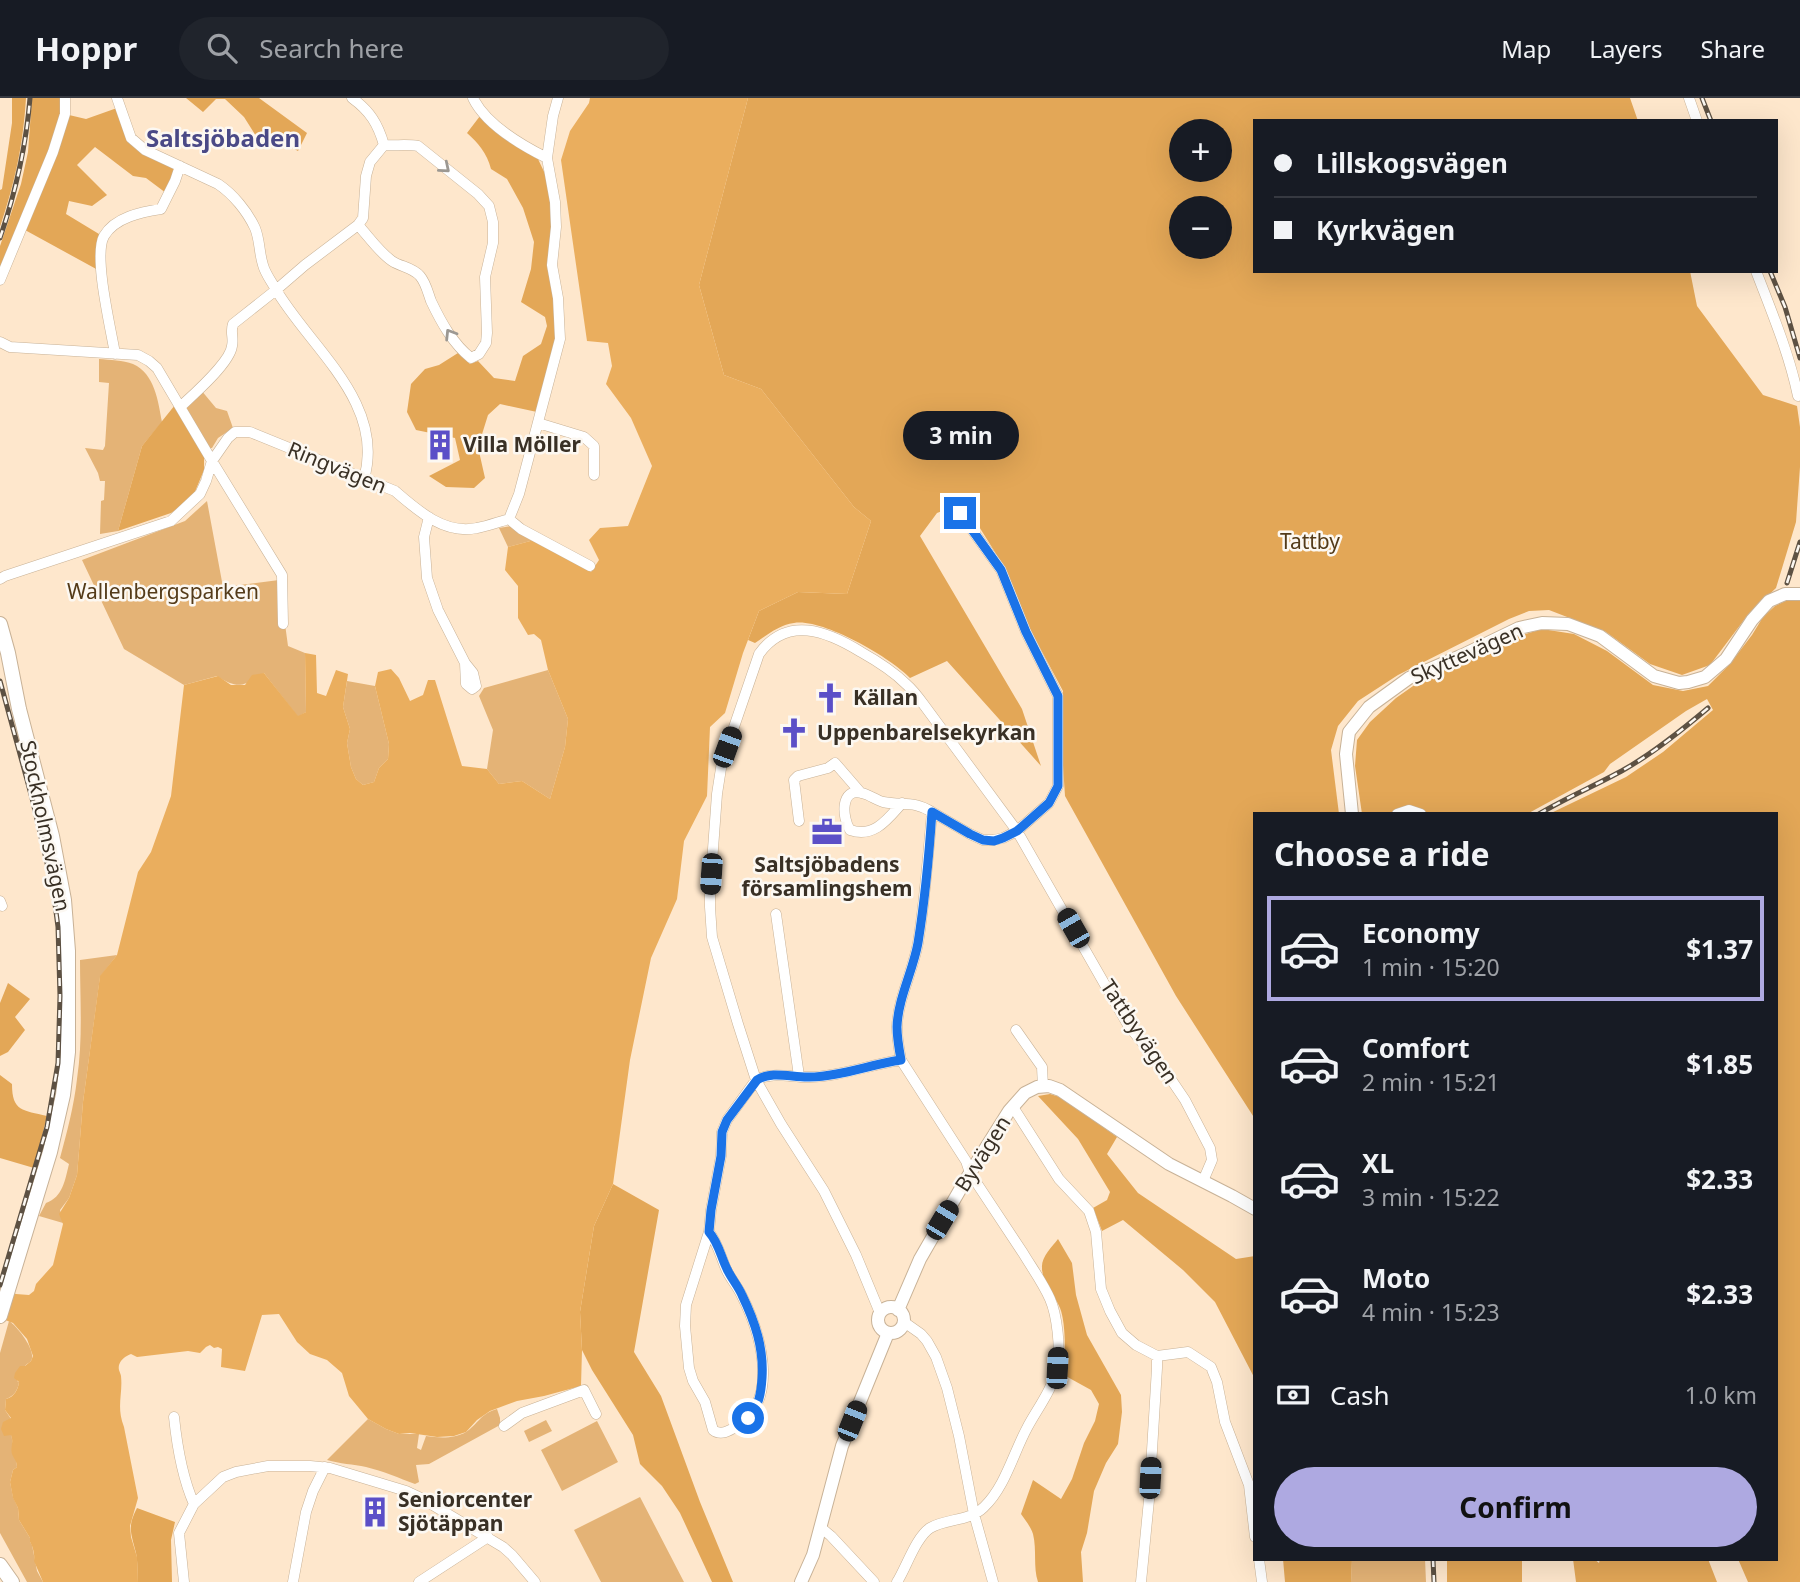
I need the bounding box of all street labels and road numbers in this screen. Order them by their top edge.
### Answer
street label: Ringvägen [284,435,391,500]
street label: Skyttevägen [1406,616,1527,690]
street label: Stockholmsvägen [14,738,78,914]
street label: Tattbyvägen [1095,974,1185,1089]
street label: Byvägen [948,1110,1016,1197]

